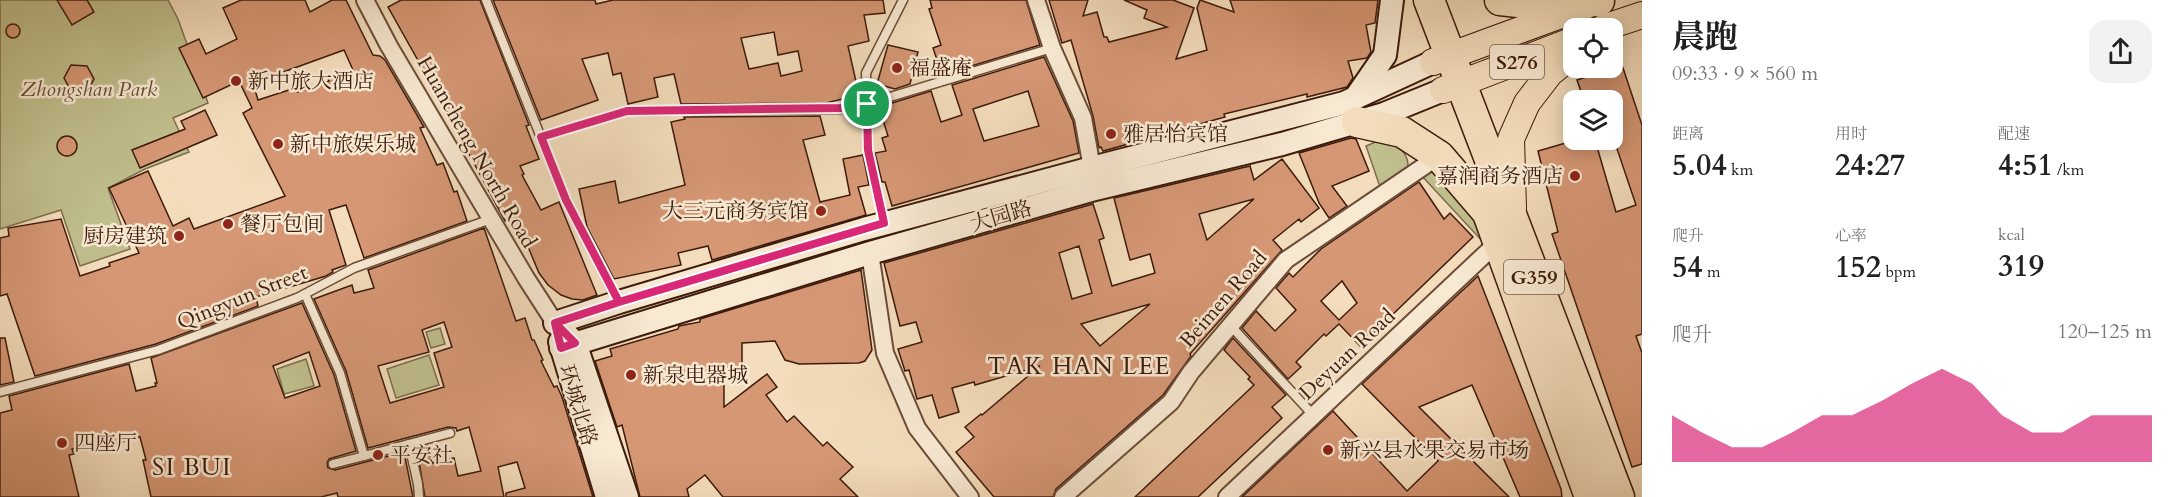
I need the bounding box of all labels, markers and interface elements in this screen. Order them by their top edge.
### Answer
text: 晨跑 [1672,15,1738,60]
map controls [1563,18,1623,150]
button: locate [1563,18,1623,78]
button: share [2089,20,2152,83]
road number: S276 [1490,45,1544,79]
street label: Huancheng North Road [410,51,543,253]
place label: 福盛庵 [909,54,972,83]
text: 09:33 · 9 × 560 m [1672,60,1818,87]
marker: 福盛庵 [890,61,904,75]
place label: 新中旅大酒店 [248,67,374,96]
marker: 新中旅大酒店 [229,74,243,88]
park label: Zhongshan Park [21,75,158,104]
pin [841,78,892,129]
icon: arrive [850,87,883,120]
button: layers [1563,90,1623,150]
place label: 雅居怡宾馆 [1123,120,1228,149]
text: 距离 [1672,123,1704,145]
text: 用时 [1835,123,1867,145]
text: 配速 [1998,123,2030,145]
marker: 雅居怡宾馆 [1104,127,1118,141]
place label: 新中旅娱乐城 [290,130,416,159]
marker: 新中旅娱乐城 [271,137,285,151]
text: 5.04 [1672,145,1727,186]
text: 24:27 [1835,145,1905,186]
text: 4:51 [1998,145,2053,186]
text: km [1727,159,1753,181]
text: /km [2053,159,2084,181]
place label: 嘉润商务酒店 [1437,162,1563,191]
marker: 嘉润商务酒店 [1568,169,1582,183]
street label: 大园路 [967,194,1035,239]
place label: 大三元商务宾馆 [662,197,809,226]
marker: 大三元商务宾馆 [814,204,828,218]
place label: 餐厅包间 [240,210,324,239]
marker: 餐厅包间 [221,217,235,231]
place label: 厨房建筑 [83,222,167,251]
text: kcal [1998,224,2025,246]
text: 爬升 [1672,225,1704,247]
text: 心率 [1835,225,1867,247]
marker: 厨房建筑 [172,229,186,243]
street label: Beimen Road [1173,244,1274,354]
text: 319 [1998,246,2044,287]
text: 54 [1672,247,1703,288]
text: 152 [1835,247,1881,288]
street label: Qingyun Street [173,258,312,337]
road number: G359 [1504,260,1564,294]
text: m [1703,261,1721,283]
text: bpm [1881,261,1916,283]
street label: Deyuan Road [1293,302,1402,407]
text: 120–125 m [2057,318,2152,345]
text: 爬升 [1672,321,1712,348]
district label: TAK HAN LEE [987,350,1171,383]
street label: 环城北路 [551,361,604,450]
place label: 新泉电器城 [643,361,748,390]
marker: 新泉电器城 [624,368,638,382]
place label: 四座厅 [74,429,137,458]
marker: 四座厅 [55,436,69,450]
place label: 新兴县水果交易市场 [1340,436,1529,465]
place label: 平安社 [390,441,453,470]
marker: 新兴县水果交易市场 [1321,443,1335,457]
marker: 平安社 [371,448,385,462]
district label: SI BUI [152,451,232,484]

